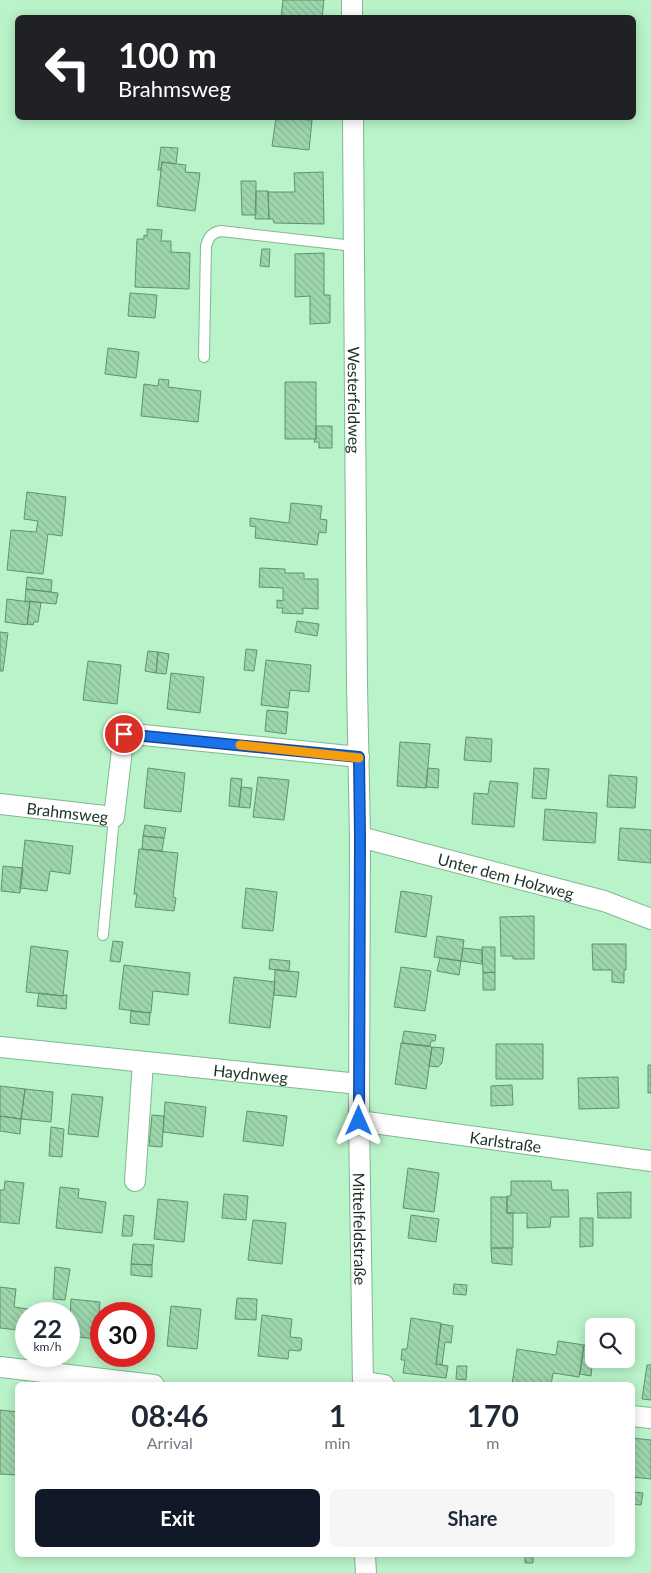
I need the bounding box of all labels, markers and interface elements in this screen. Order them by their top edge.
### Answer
text: 100 m [118,33,217,75]
icon: left [35,35,100,100]
text: Brahmsweg [118,75,231,102]
street label: Westerfeldweg [345,346,365,453]
pin [103,713,145,755]
icon: arrive [110,720,138,748]
street label: Brahmsweg [26,798,109,826]
street label: Unter dem Holzweg [436,848,576,902]
street label: Haydnweg [212,1060,289,1086]
position arrow [332,1094,384,1146]
street label: Karlstraße [469,1127,543,1155]
street label: Mittelfeldstraße [350,1173,371,1285]
speed limit sign: 30 [90,1302,155,1367]
text: 22 [33,1313,62,1343]
map controls [585,1318,635,1368]
button: search [585,1318,635,1368]
text: km/h [33,1339,62,1354]
text: 08:46 [131,1397,208,1433]
text: 1 [329,1397,346,1433]
text: 170 [467,1397,519,1433]
text: Arrival [147,1433,193,1452]
text: min [325,1433,351,1452]
text: m [486,1433,499,1452]
button: Exit [35,1489,320,1547]
button: Share [330,1489,615,1547]

